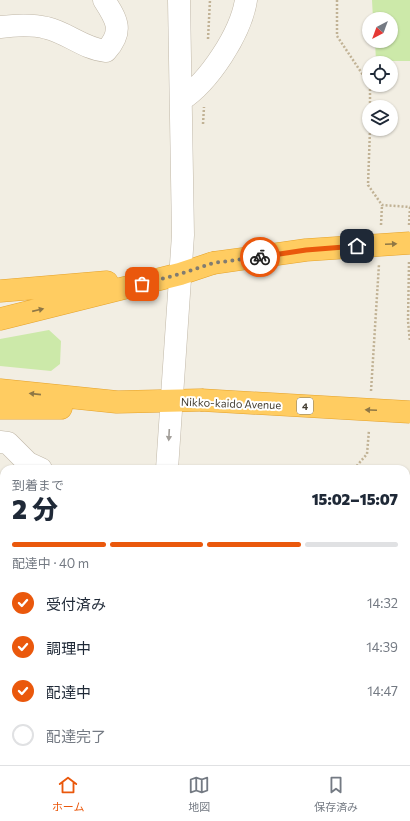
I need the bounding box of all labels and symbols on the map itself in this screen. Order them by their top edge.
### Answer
north arrow [362,12,398,48]
pin [340,229,374,263]
courier [240,237,280,277]
one-way arrow [385,240,397,247]
pin [125,267,159,301]
one-way arrow [32,307,44,313]
one-way arrow [29,390,41,397]
street label: Nikko-kaido Avenue [181,395,282,411]
road number: 4 [297,398,313,414]
one-way arrow [364,407,377,413]
one-way arrow [166,429,173,441]

